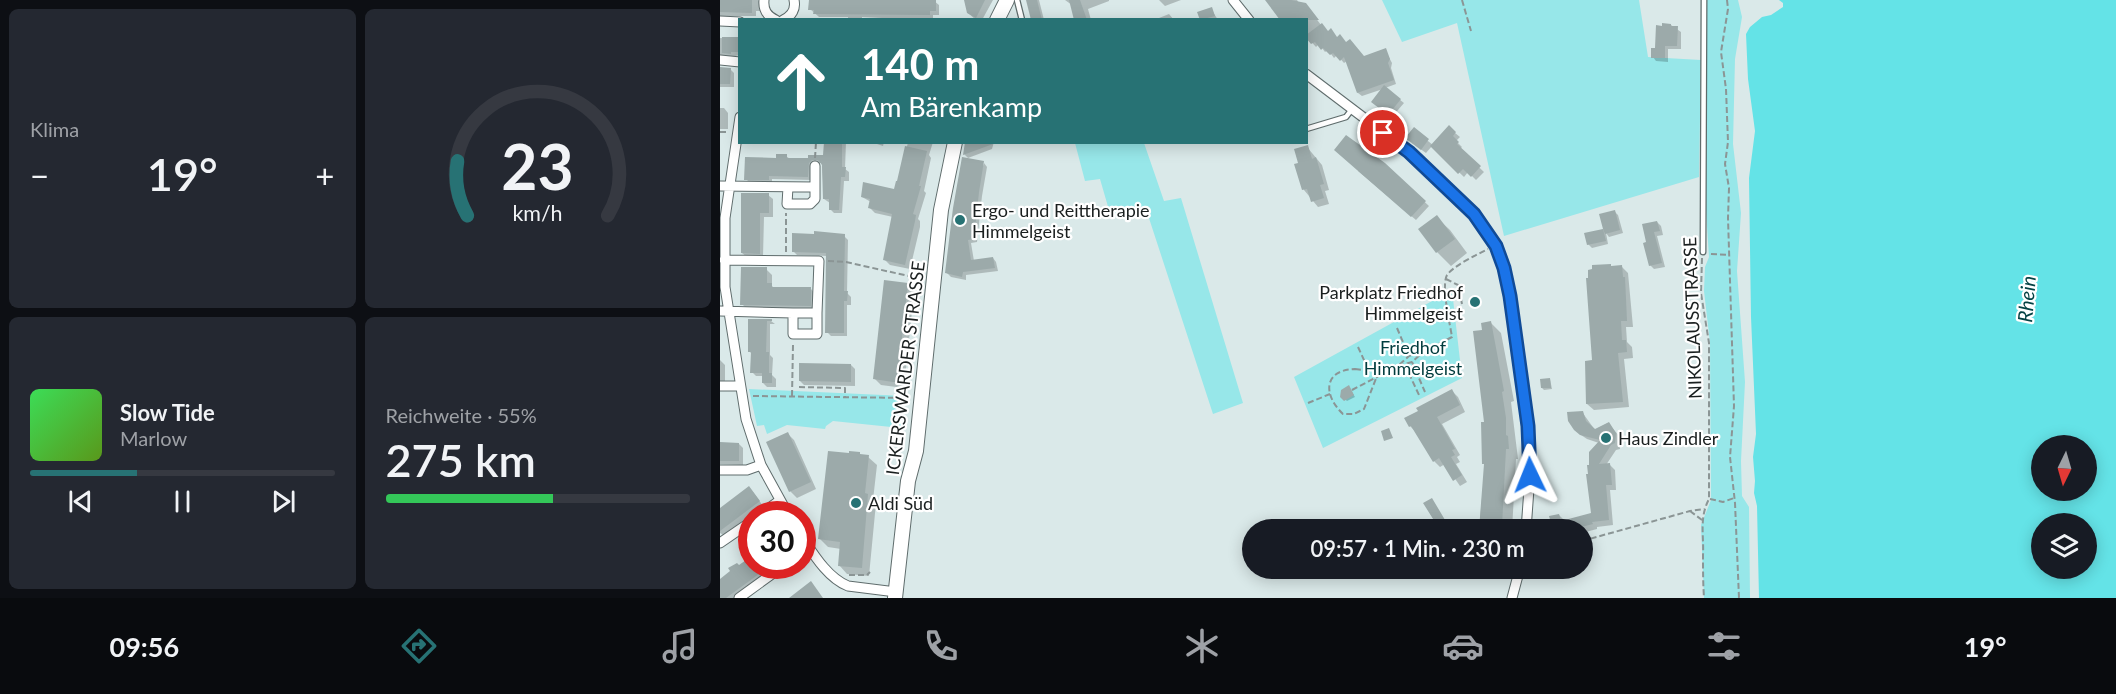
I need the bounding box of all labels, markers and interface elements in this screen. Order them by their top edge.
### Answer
text: 140 m [861,39,979,89]
icon: ahead [762,42,840,120]
text: Am Bärenkamp [861,90,1042,123]
pin [1357,107,1408,158]
icon: arrive [1366,116,1399,149]
text: Klima [30,117,79,141]
text: 23 [502,128,574,203]
text: 19° [147,147,218,201]
text: − [30,155,49,195]
text: + [315,155,334,195]
place label: Ergo- und Reittherapie Himmelgeist [972,199,1150,242]
text: km/h [513,200,563,226]
marker: Ergo- und Reittherapie Himmelgeist [953,213,967,227]
street label: NIKOLAUSSTRASSE [1678,237,1706,399]
street label: ICKERSWARDER STRASSE [881,260,929,476]
water label: Rhein [2012,275,2040,323]
place label: Parkplatz Friedhof Himmelgeist [1319,281,1464,324]
marker: Parkplatz Friedhof Himmelgeist [1468,295,1482,309]
park label: Friedhof Himmelgeist [1364,336,1463,379]
text: Slow Tide [120,399,215,426]
text: Reichweite · 55% [386,403,537,427]
text: Marlow [120,426,187,450]
place label: Haus Zindler [1618,427,1719,449]
marker: Haus Zindler [1599,431,1613,445]
text: 275 km [386,433,536,487]
north arrow [2031,435,2097,501]
map controls [2031,435,2097,579]
position arrow [1498,443,1562,507]
icon: previous [64,485,97,518]
icon: pause [166,485,199,518]
icon: next [267,485,300,518]
place label: Aldi Süd [868,492,933,514]
marker: Aldi Süd [849,496,863,510]
speed limit sign: 30 [738,501,816,579]
button: layers [2031,513,2097,579]
text: 09:57 · 1 Min. · 230 m [1310,535,1525,562]
icon: directions [398,625,440,667]
icon: music [659,625,701,667]
icon: phone [920,625,962,667]
icon: climate [1181,625,1223,667]
icon: car [1442,625,1484,667]
icon: filters [1703,625,1745,667]
text: 09:56 [109,630,179,663]
text: 19° [1964,630,2006,663]

